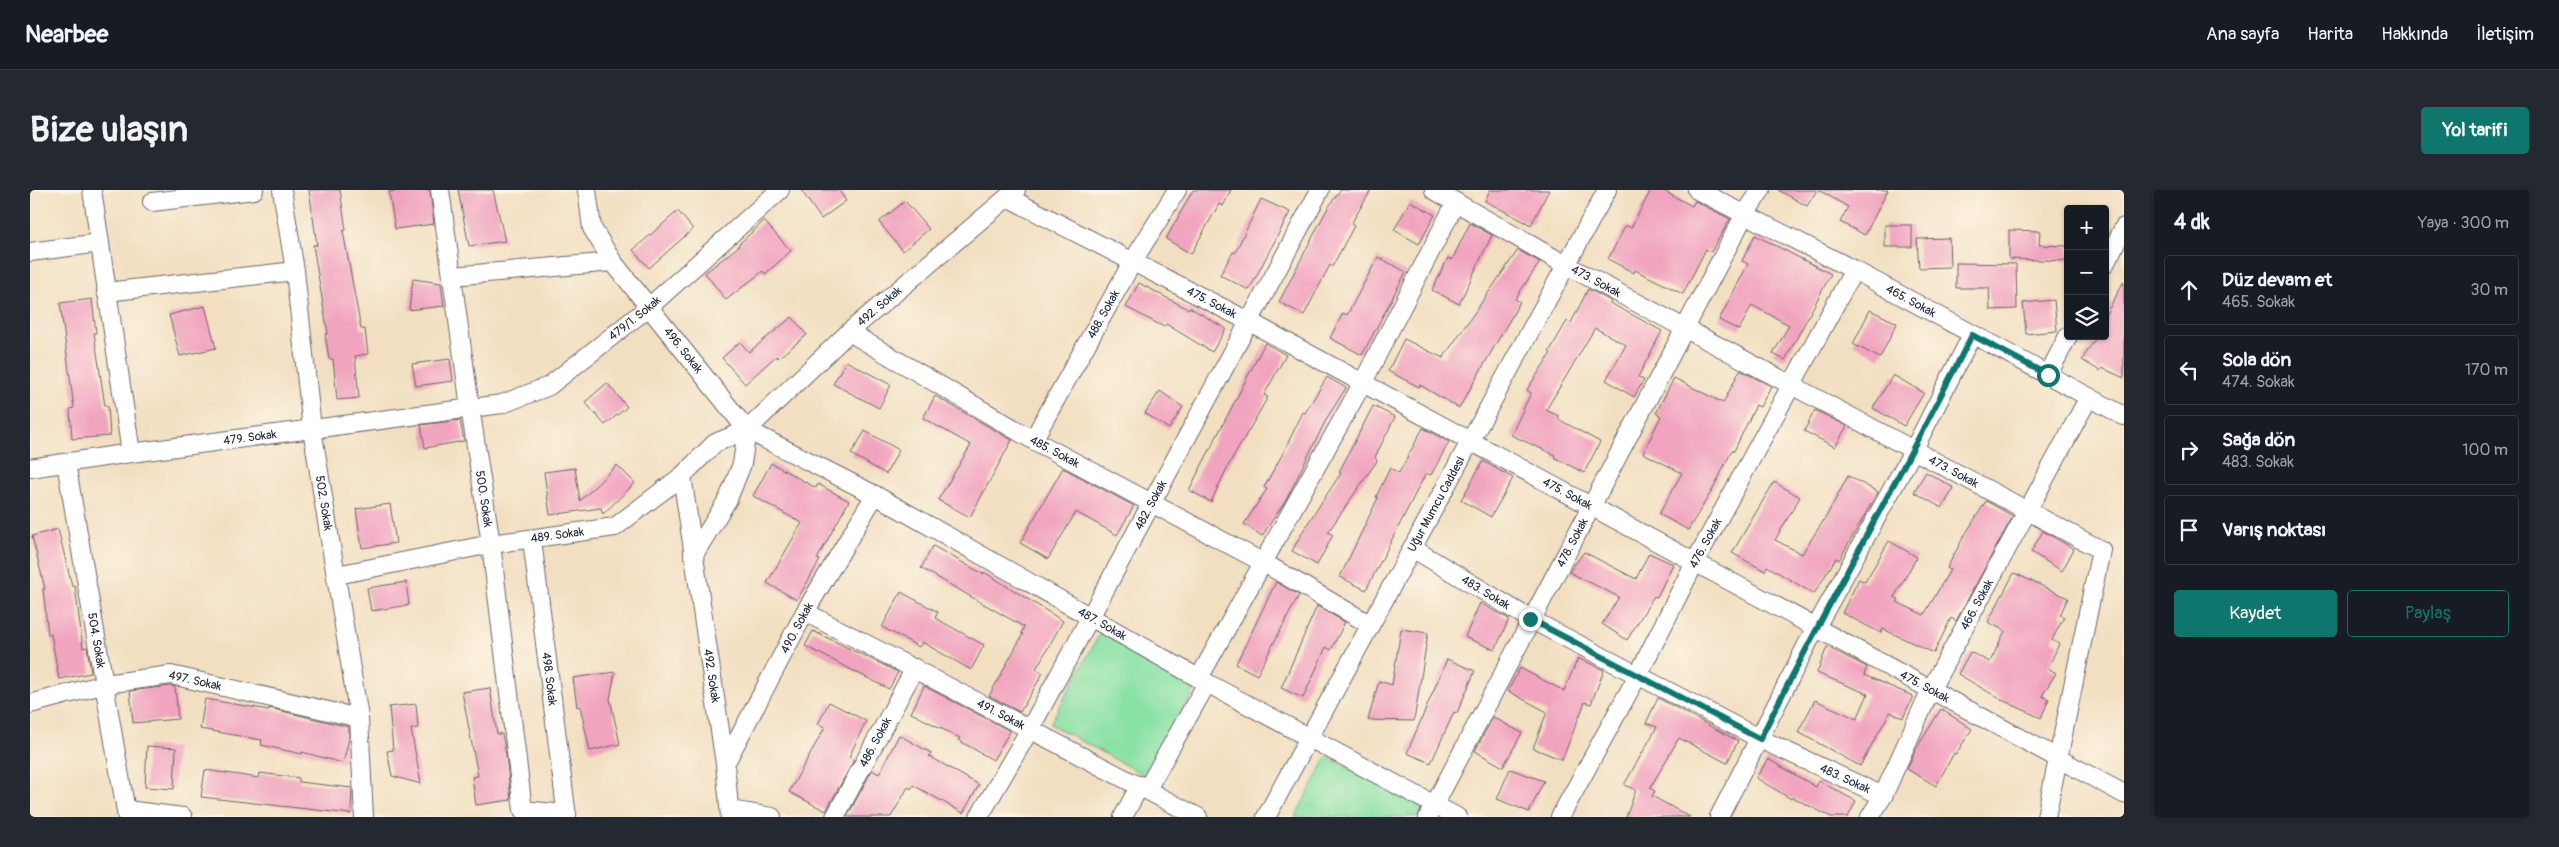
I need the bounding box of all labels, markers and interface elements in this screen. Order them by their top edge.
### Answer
text: Nearbee [25,20,108,49]
text: Ana sayfa [2206,23,2279,46]
text: Harita [2307,23,2353,46]
text: Hakkında [2381,23,2448,46]
text: İletişim [2476,23,2534,46]
button: Yol tarifi [2421,107,2529,154]
text: Bize ulaşın [30,108,188,152]
map controls [2064,205,2109,340]
button: + [2064,205,2109,250]
text: 4 dk [2174,209,2210,236]
text: Yaya · 300 m [2418,213,2509,233]
button: − [2064,250,2109,295]
street label: 473. Sokak [1569,262,1624,300]
text: Düz devam et [2222,268,2332,292]
icon: ahead [2175,276,2203,304]
text: 30 m [2470,280,2508,300]
street label: 465. Sokak [1883,281,1939,320]
street label: 492. Sokak [854,283,905,329]
street label: 475. Sokak [1184,283,1239,321]
street label: 488. Sokak [1084,287,1123,341]
text: 465. Sokak [2222,292,2295,312]
street label: 479/1. Sokak [605,293,664,344]
button: layers [2064,295,2109,340]
street label: 496. Sokak [660,324,706,376]
text: Sola dön [2222,348,2291,372]
icon: left [2175,356,2203,384]
text: 170 m [2465,360,2508,380]
route start [2037,364,2060,387]
text: 474. Sokak [2222,372,2295,392]
street label: 479. Sokak [222,426,278,448]
text: Sağa dön [2222,428,2295,452]
street label: 485. Sokak [1027,432,1082,471]
icon: right [2175,436,2203,464]
text: 100 m [2462,440,2508,460]
street label: 473. Sokak [1926,452,1981,491]
text: 483. Sokak [2222,452,2294,472]
street label: Uğur Mumcu Caddesi [1404,454,1468,554]
street label: 500. Sokak [472,469,496,528]
street label: 502. Sokak [312,474,336,532]
street label: 475. Sokak [1540,474,1595,513]
street label: 482. Sokak [1131,478,1170,532]
street label: 478. Sokak [1553,515,1591,570]
street label: 476. Sokak [1686,516,1725,571]
icon: arrive [2175,516,2203,544]
text: Varış noktası [2222,518,2326,542]
street label: 489. Sokak [530,524,585,546]
street label: 483. Sokak [1459,572,1513,613]
street label: 466. Sokak [1957,577,1996,632]
button: Kaydet [2174,590,2337,637]
button: Paylaş [2347,590,2509,637]
street label: 490. Sokak [777,600,817,656]
street label: 487. Sokak [1075,604,1129,643]
route end [1519,608,1542,631]
street label: 504. Sokak [84,612,109,669]
street label: 492. Sokak [700,648,723,704]
street label: 498. Sokak [539,651,560,706]
street label: 497. Sokak [167,667,223,694]
street label: 475. Sokak [1897,667,1952,706]
street label: 491. Sokak [974,695,1028,733]
street label: 486. Sokak [856,715,895,770]
street label: 483. Sokak [1817,760,1873,797]

